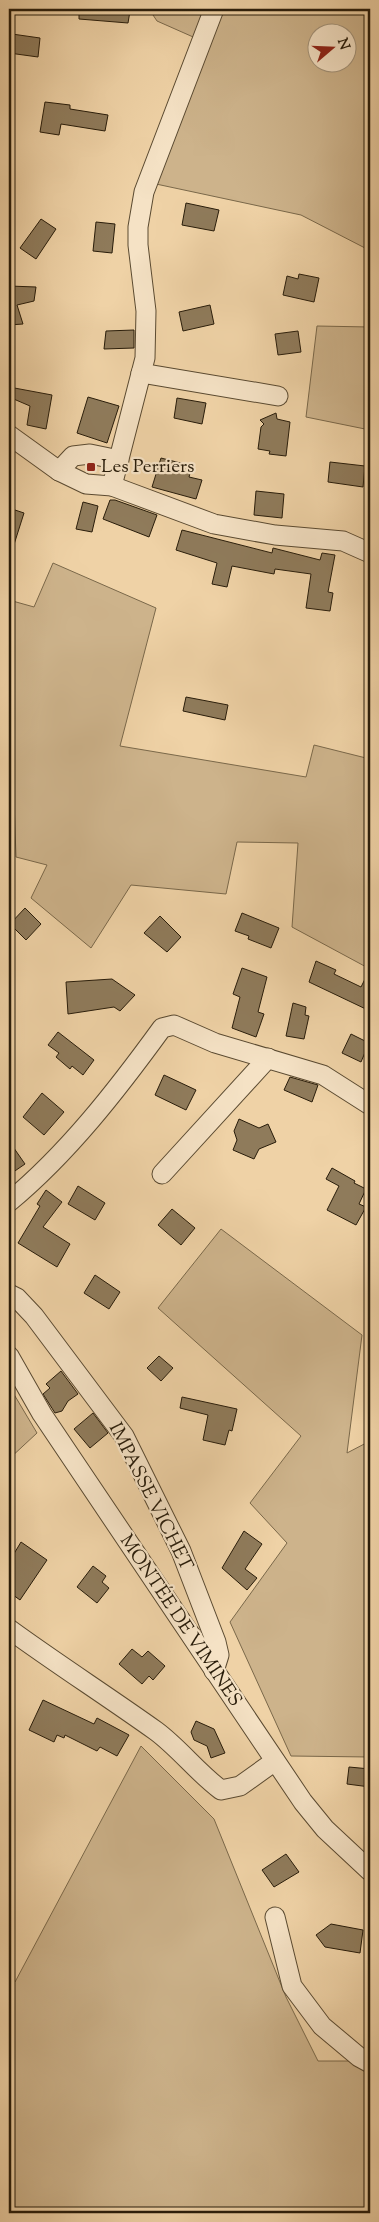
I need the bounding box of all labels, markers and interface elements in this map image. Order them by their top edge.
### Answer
north arrow [306,22,356,72]
text: N [331,36,354,53]
place label: Les Perriers [101,454,195,481]
marker: Les Perriers [85,461,97,473]
street label: IMPASSE VICHET [101,1418,199,1576]
street label: MONTÉE DE VIMINES [112,1530,248,1712]

